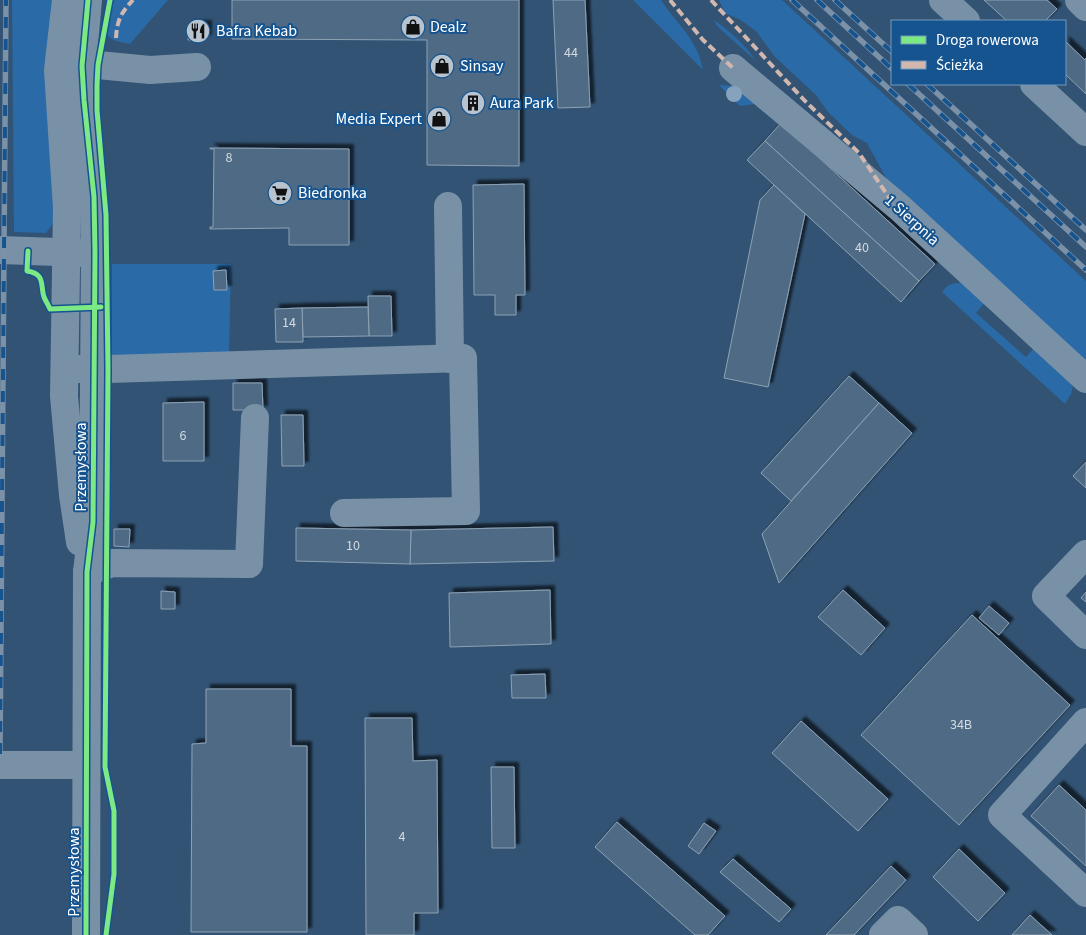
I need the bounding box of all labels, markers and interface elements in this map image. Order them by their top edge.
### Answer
shop icon: Dealz [400,14,426,40]
place label: Dealz [430,16,467,38]
restaurant icon: Bafra Kebab [185,18,211,44]
place label: Bafra Kebab [216,20,297,42]
legend [891,20,1066,85]
text: Droga rowerowa [936,30,1039,51]
house number: 44 [564,43,578,63]
shop icon: Sinsay [429,53,455,79]
place label: Sinsay [460,55,504,77]
text: Ścieżka [936,55,983,76]
building icon: Aura Park [460,90,486,116]
place label: Aura Park [490,92,554,114]
shop icon: Media Expert [426,106,452,132]
place label: Media Expert [336,108,423,130]
house number: 8 [226,148,233,168]
supermarket icon: Biedronka [267,180,293,206]
place label: Biedronka [298,182,367,204]
street label: 1 Sierpnia [880,189,944,251]
house number: 40 [855,238,869,258]
house number: 14 [282,313,296,333]
street label: Przemysłowa [70,422,92,512]
house number: 6 [180,426,187,446]
house number: 10 [346,536,360,556]
house number: 34B [950,715,972,735]
street label: Przemysłowa [63,827,85,917]
house number: 4 [399,827,406,847]

